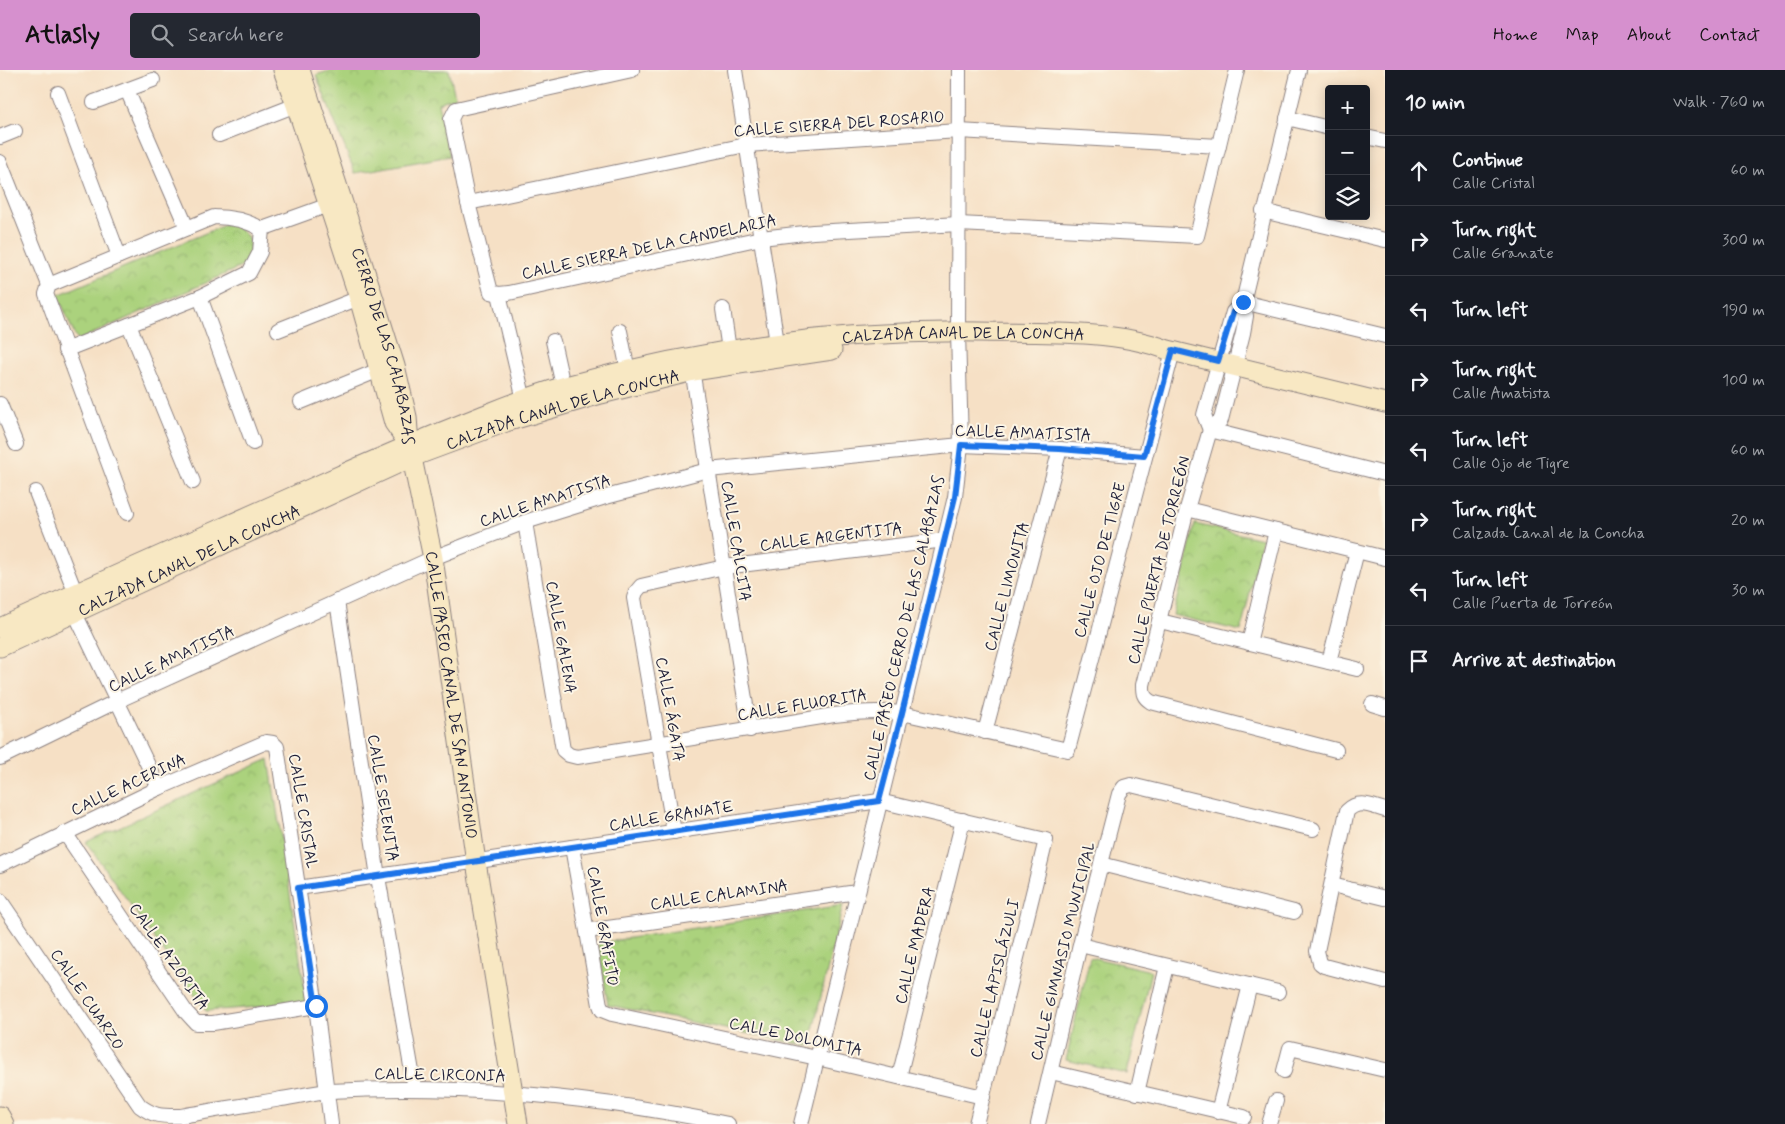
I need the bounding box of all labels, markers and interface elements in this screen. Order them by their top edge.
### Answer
search box [130,13,480,58]
text: Atlasly [25,20,100,51]
icon: search [148,21,176,49]
text: Search here [188,23,284,48]
text: Home [1493,23,1538,47]
text: Map [1566,23,1599,47]
text: About [1627,23,1671,47]
text: Contact [1699,23,1760,47]
map controls [1325,85,1370,220]
button: + [1325,85,1370,130]
text: 10 min [1405,89,1465,117]
text: Walk · 760 m [1673,92,1765,113]
street label: CALLE SIERRA DEL ROSARIO [733,107,945,142]
button: − [1325,130,1370,175]
text: Continue [1452,148,1523,173]
icon: ahead [1405,157,1433,185]
text: 60 m [1731,160,1765,181]
text: Calle Cristal [1452,173,1535,194]
button: layers [1325,175,1370,220]
street label: CALLE SIERRA DE LA CANDELARIA [520,210,779,285]
text: Turn right [1452,218,1536,243]
icon: right [1405,227,1433,255]
text: 300 m [1722,230,1765,251]
text: Calle Granate [1452,243,1554,264]
street label: CERRO DE LAS CALABAZAS [346,245,418,445]
route end [1232,291,1255,314]
icon: left [1405,297,1433,325]
text: Turn left [1452,298,1528,323]
text: 190 m [1722,300,1765,321]
street label: CALZADA CANAL DE LA CONCHA [841,323,1085,349]
text: Turn right [1452,358,1536,383]
street label: CALZADA CANAL DE LA CONCHA [443,366,682,455]
icon: right [1405,367,1433,395]
text: 100 m [1722,370,1765,391]
text: Calle Amatista [1452,383,1551,404]
street label: CALLE AMATISTA [954,421,1092,446]
text: Turn left [1452,428,1528,453]
icon: left [1405,437,1433,465]
text: 60 m [1731,440,1765,461]
text: Calle Ojo de Tigre [1452,453,1570,474]
street label: CALLE PUERTA DE TORREÓN [1123,454,1196,667]
street label: CALLE AMATISTA [477,470,614,533]
street label: CALLE PASEO CERRO DE LAS CALABAZAS [859,474,950,783]
street label: CALLE CALCITA [716,479,755,603]
street label: CALLE OJO DE TIGRE [1070,480,1131,640]
text: Turn right [1452,498,1536,523]
street label: CALZADA CANAL DE LA CONCHA [75,501,304,622]
icon: right [1405,507,1433,535]
text: 20 m [1731,510,1765,531]
street label: CALLE ARGENTITA [759,518,904,557]
street label: CALLE LIMONITA [980,519,1035,654]
text: Calzada Canal de la Concha [1452,523,1645,544]
street label: CALLE PASEO CANAL DE SAN ANTONIO [420,549,482,840]
text: Turn left [1452,568,1528,593]
icon: left [1405,577,1433,605]
street label: CALLE GALENA [540,579,581,695]
text: 30 m [1732,580,1765,601]
text: Calle Puerta de Torreón [1452,593,1613,614]
street label: CALLE AMATISTA [105,621,238,698]
icon: arrive [1405,647,1433,675]
text: Arrive at destination [1452,648,1616,673]
street label: CALLE ÁGATA [650,655,689,763]
street label: CALLE FLUORITA [736,685,869,726]
street label: CALLE SELENITA [362,733,403,864]
street label: CALLE ACERINA [68,749,190,821]
street label: CALLE CRISTAL [283,752,322,870]
street label: CALLE GRANATE [608,796,735,837]
street label: CALLE GIMNASIO MUNICIPAL [1026,840,1101,1063]
street label: CALLE GRAFITO [582,865,623,988]
street label: CALLE CALAMINA [649,875,789,916]
street label: CALLE MADERA [891,884,940,1006]
street label: CALLE LAPISLÁZULI [966,897,1025,1060]
street label: CALLE AZORITA [124,899,214,1015]
street label: CALLE CUARZO [45,945,128,1055]
route start [305,995,328,1018]
street label: CALLE DOLOMITA [727,1013,864,1062]
street label: CALLE CIRCONIA [374,1064,506,1087]

